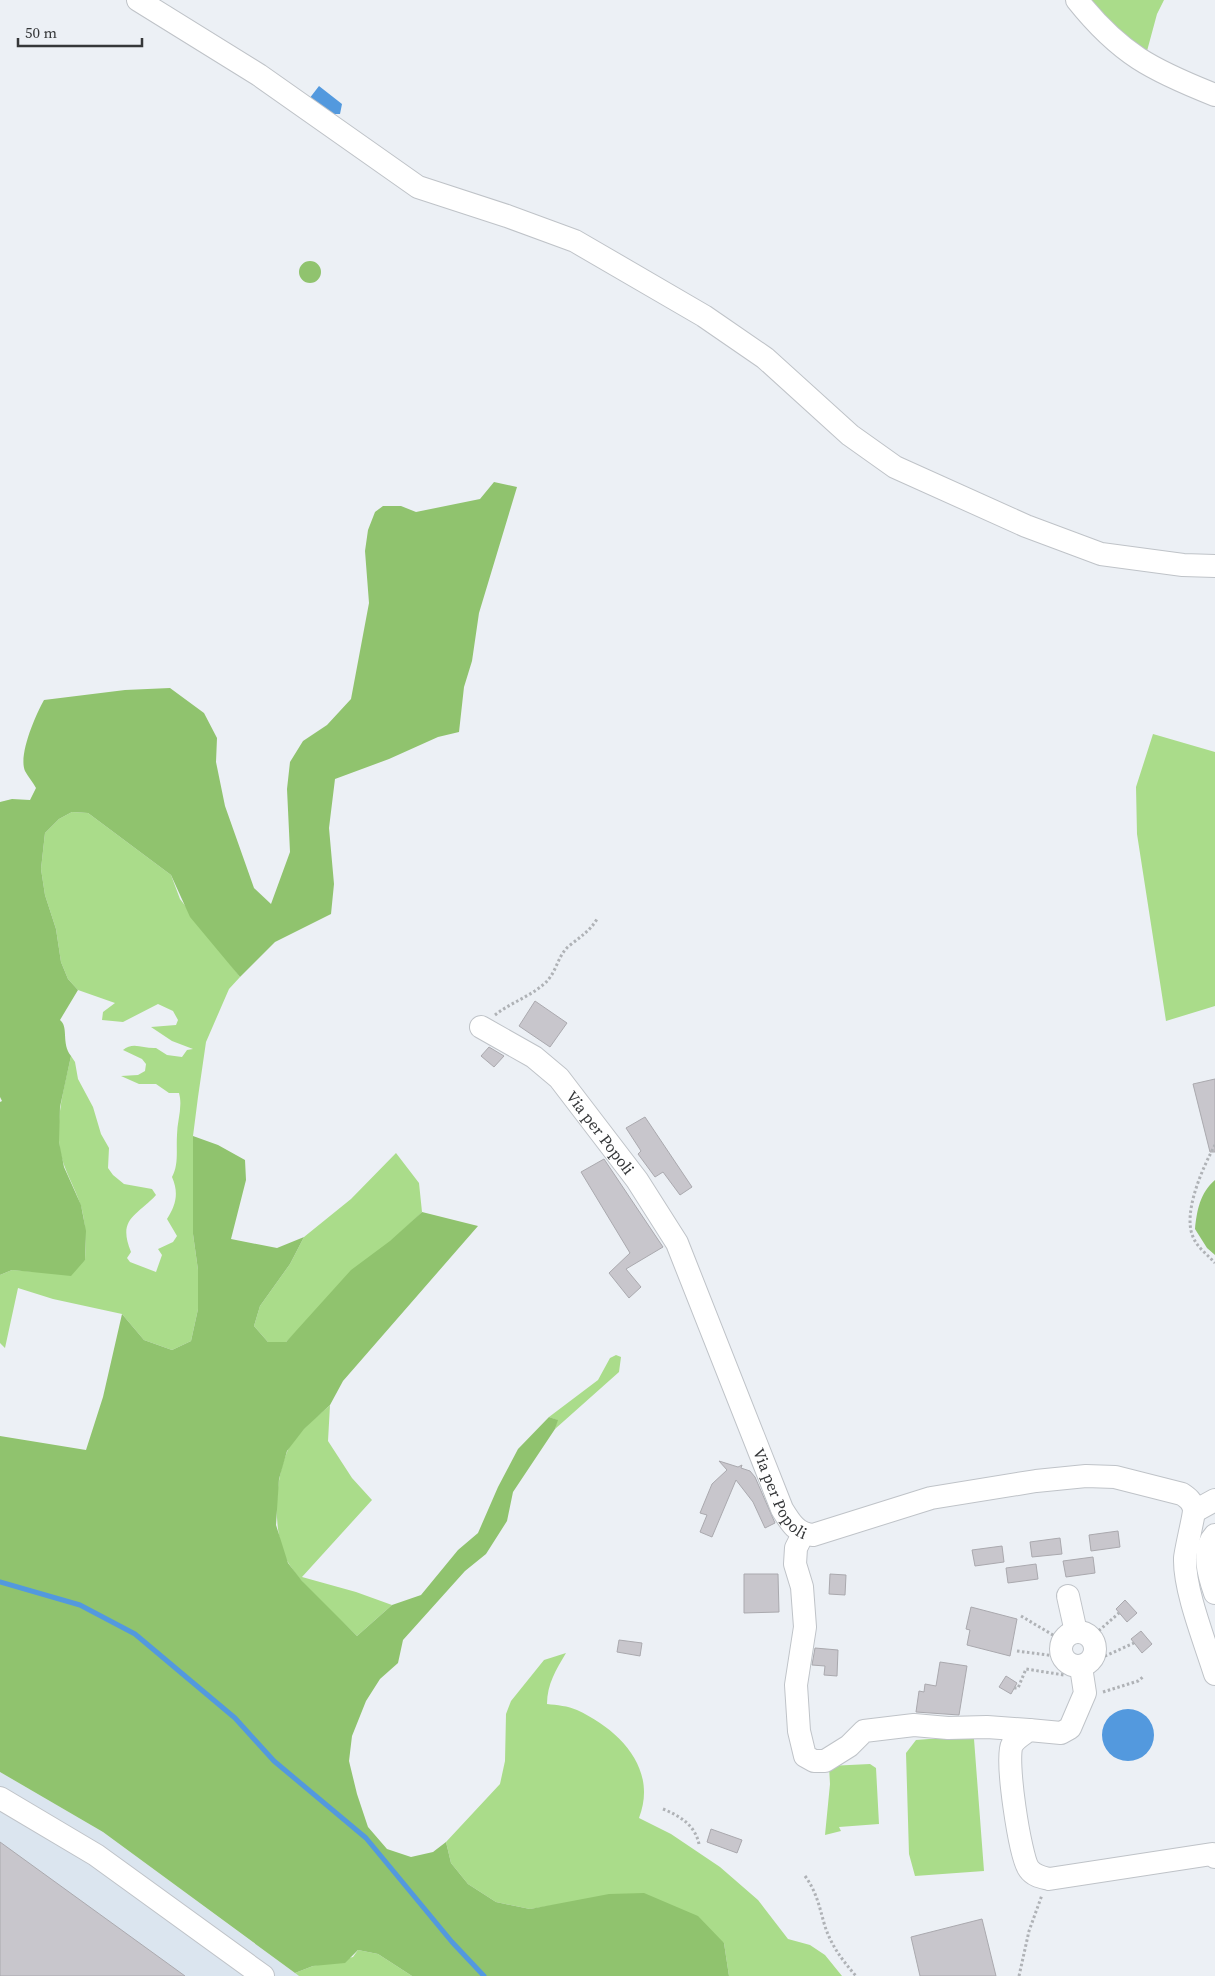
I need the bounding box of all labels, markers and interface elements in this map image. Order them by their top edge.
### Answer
scale bar [18,15,141,47]
text: 50 m [25,22,57,43]
street label: Via per Popoli [561,1086,640,1179]
street label: Via per Popoli [748,1445,811,1544]

